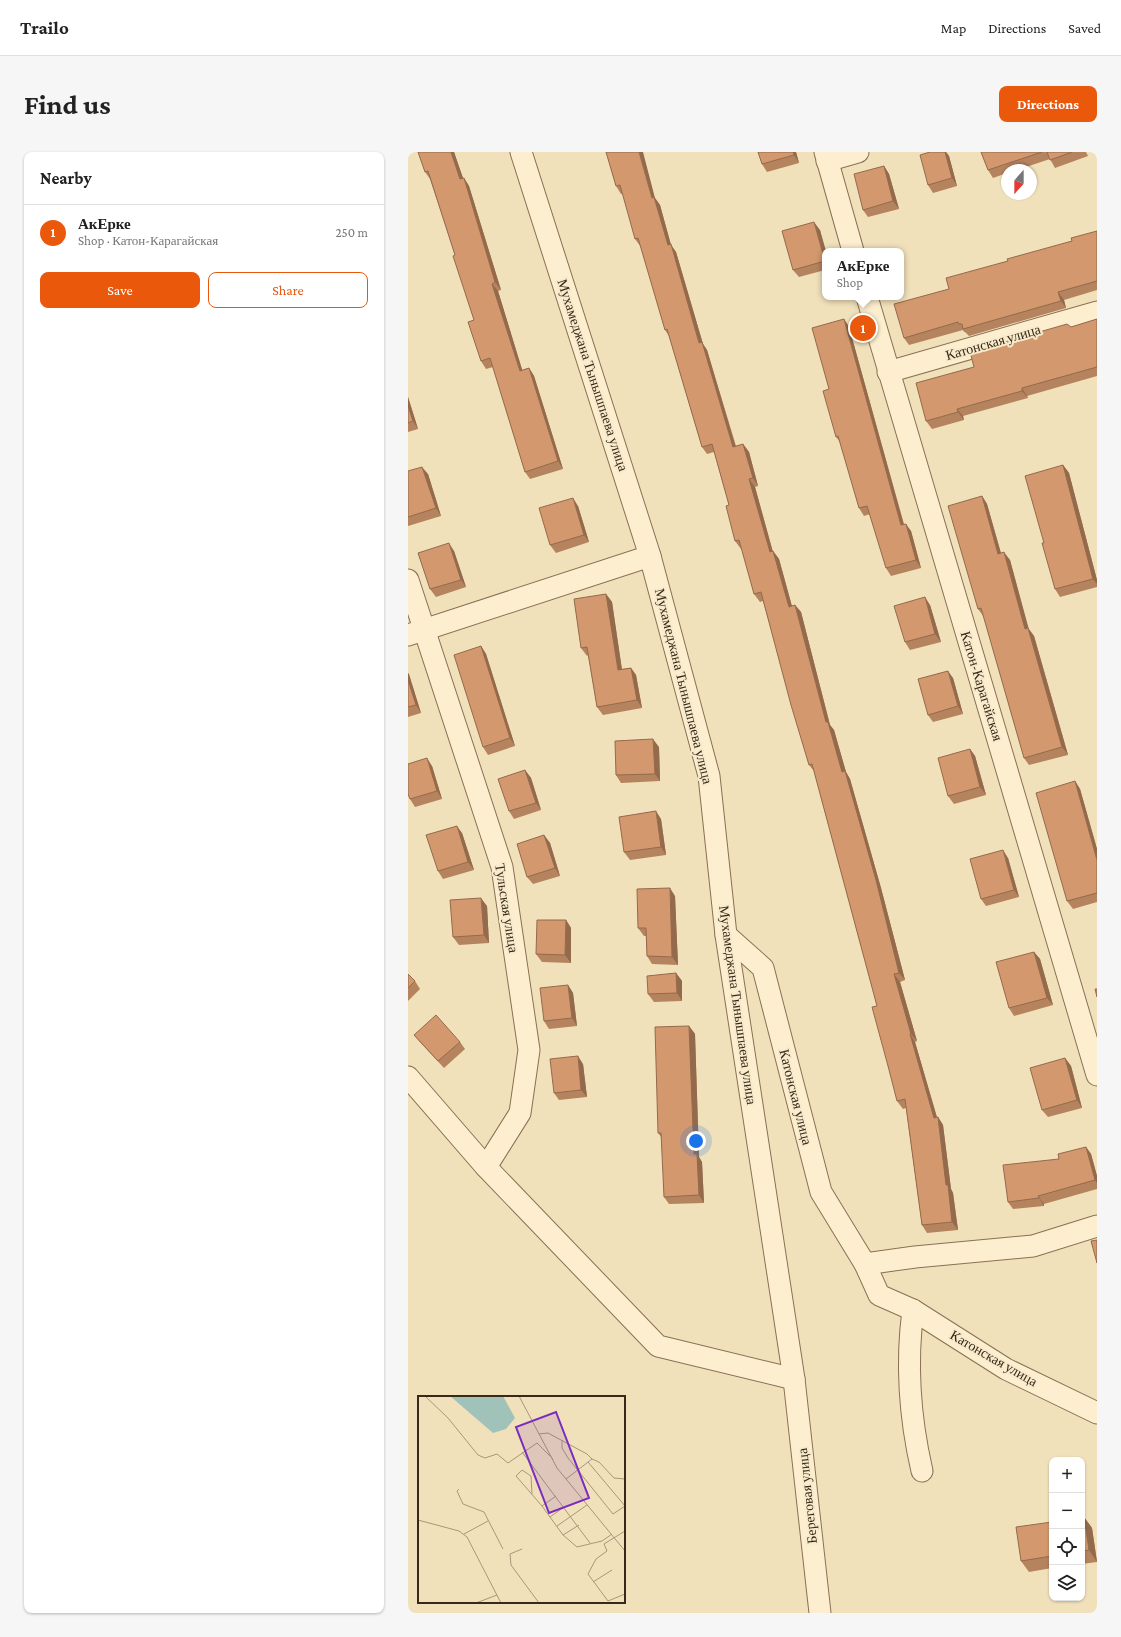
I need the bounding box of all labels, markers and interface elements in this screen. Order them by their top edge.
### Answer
text: Trailo [20,17,69,38]
text: Map [941,20,966,36]
text: Directions [988,20,1046,36]
text: Saved [1068,20,1101,36]
button: Directions [999,86,1097,122]
text: Find us [24,89,111,120]
north arrow [1001,164,1037,200]
text: Nearby [40,169,92,188]
text: АкЕрке [78,216,131,232]
text: 1 [51,225,55,240]
text: 250 m [335,225,368,240]
text: Shop · Катон-Карагайская [78,233,218,248]
popup [822,248,904,300]
text: АкЕрке [837,258,889,274]
button: Save [40,272,200,308]
button: Share [208,272,368,308]
text: Shop [837,275,863,290]
street label: Мухамеджана Тынышпаева улица [554,277,632,474]
pin: 1 [850,313,876,343]
street label: Катонская улица [944,321,1043,363]
street label: Мухамеджана Тынышпаева улица [652,587,716,786]
street label: Катон-Карагайская [958,629,1006,743]
street label: Тульская улица [492,862,522,955]
street label: Мухамеджана Тынышпаева улица [716,904,760,1106]
street label: Катонская улица [776,1047,816,1147]
your location [686,1131,706,1151]
street label: Катонская улица [948,1327,1041,1390]
inset map [418,1396,625,1603]
street label: Береговая улица [794,1447,820,1545]
map controls [1049,1457,1085,1601]
button: + [1049,1457,1085,1493]
button: − [1049,1493,1085,1529]
button: locate [1049,1529,1085,1565]
button: layers [1049,1565,1085,1601]

